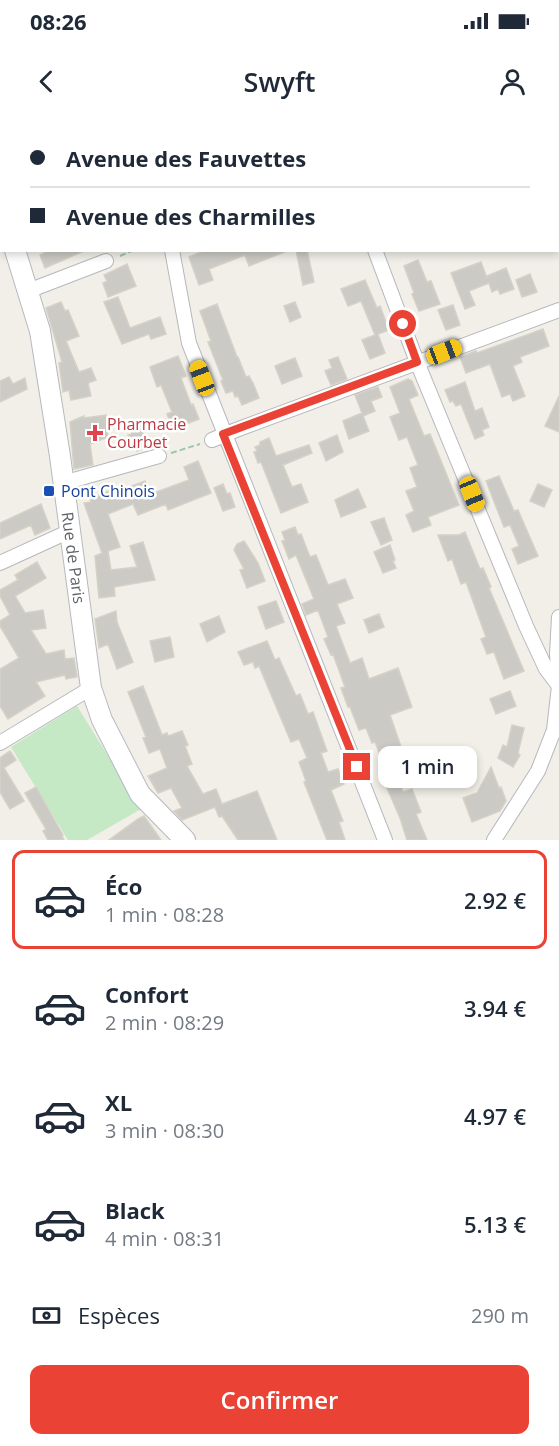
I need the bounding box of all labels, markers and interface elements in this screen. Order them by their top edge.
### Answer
text: 08:26 [30,6,87,36]
text: Swyft [244,63,315,100]
icon: back [30,65,63,98]
icon: person [496,65,529,98]
text: Avenue des Fauvettes [66,143,306,173]
text: Avenue des Charmilles [66,201,315,231]
route start [389,310,416,337]
car [424,337,464,367]
car [187,358,217,398]
place label: Pharmacie Courbet [107,413,186,453]
marker: Pharmacie Courbet [88,426,102,440]
car [457,474,487,514]
place label: Pont Chinois [61,480,155,502]
marker: Pont Chinois [42,484,56,498]
street label: Rue de Paris [57,510,91,605]
callout: 1 min [378,746,477,788]
route end [343,753,370,780]
text: 1 min [401,753,455,780]
text: Éco [105,871,142,901]
icon: car [33,873,87,927]
text: 2.92 € [464,885,526,915]
text: 1 min · 08:28 [105,901,224,928]
text: Confort [105,979,189,1009]
icon: car [33,981,87,1035]
text: 3.94 € [464,993,526,1023]
text: 2 min · 08:29 [105,1009,224,1036]
text: XL [105,1087,132,1117]
icon: car [33,1089,87,1143]
text: 4.97 € [464,1101,526,1131]
text: 3 min · 08:30 [105,1117,224,1144]
text: Black [105,1195,165,1225]
icon: car [33,1197,87,1251]
text: 5.13 € [464,1209,526,1239]
text: 4 min · 08:31 [105,1225,224,1252]
icon: cash [30,1299,63,1332]
text: Espèces [78,1300,160,1330]
text: 290 m [471,1302,529,1329]
button: Confirmer [30,1365,529,1434]

